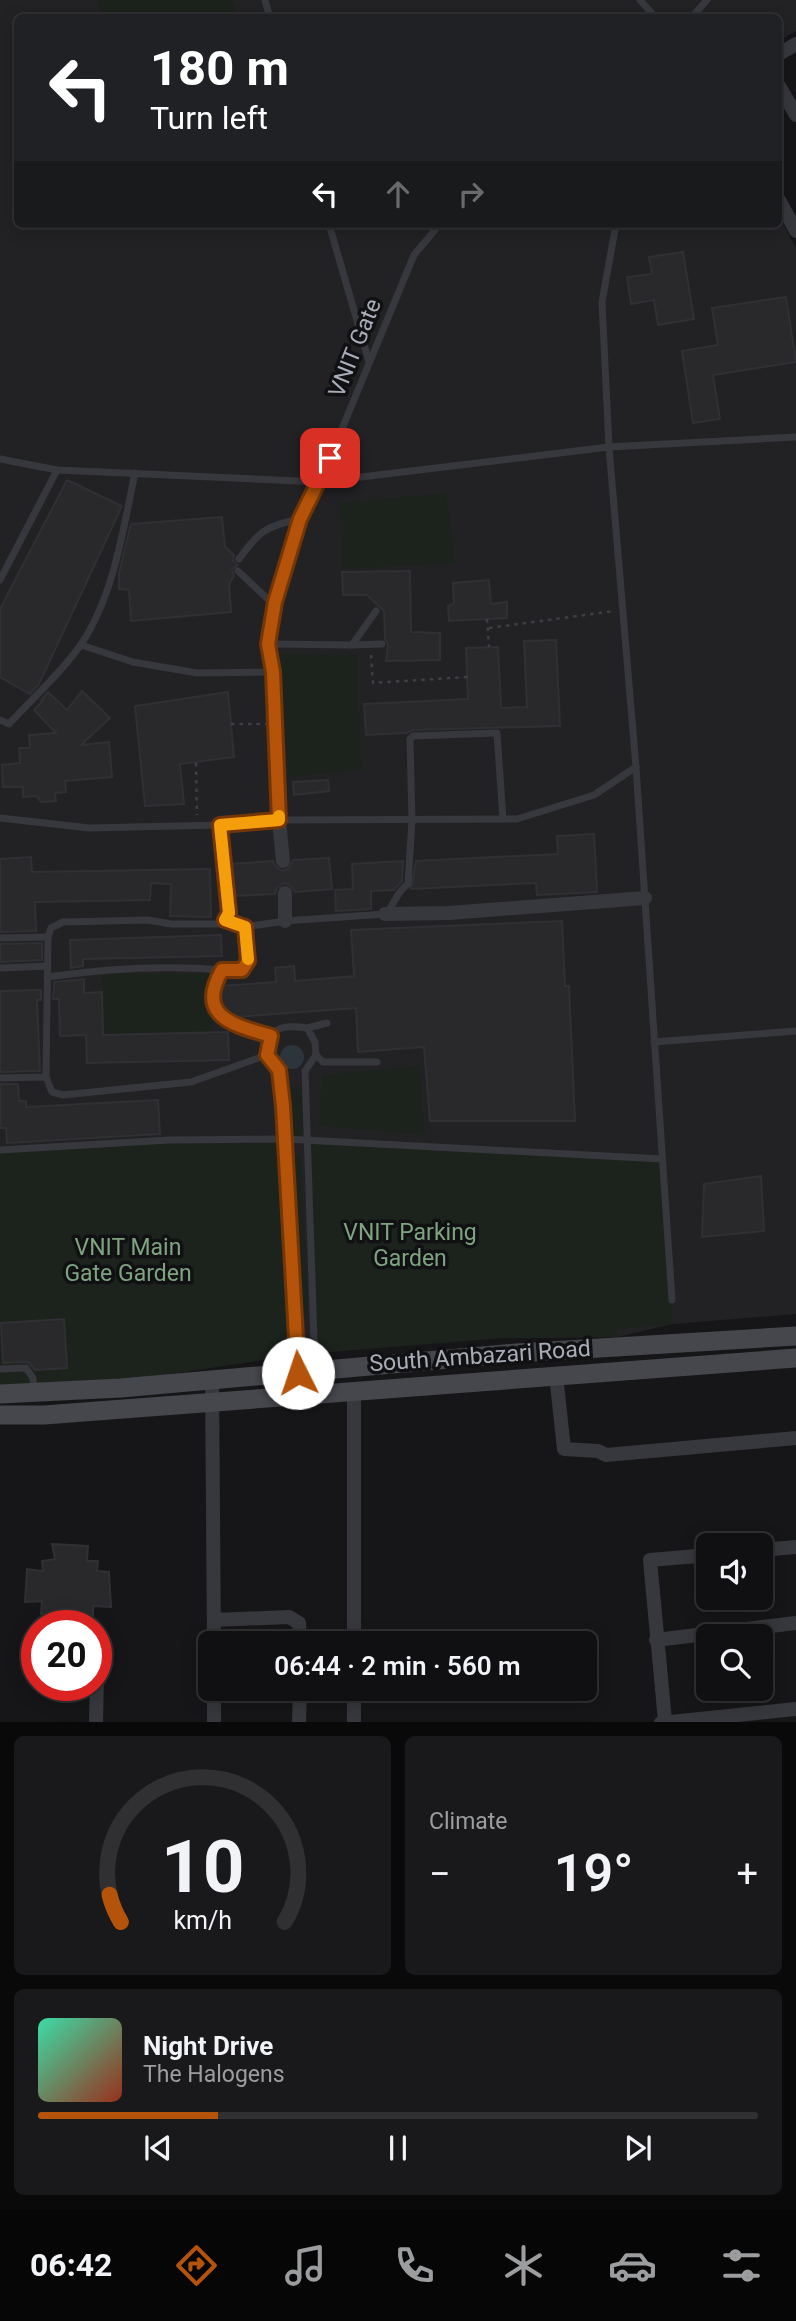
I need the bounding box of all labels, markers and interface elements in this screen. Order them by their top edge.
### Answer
text: 180 m [150,40,289,97]
icon: left [35,42,126,133]
text: Turn left [150,99,268,137]
icon: left [306,175,344,213]
icon: ahead [379,175,417,213]
icon: right [452,175,490,213]
street label: VNIT Gate [323,295,387,401]
pin [300,428,360,488]
icon: arrive [311,439,349,477]
park label: VNIT Parking Garden [343,1219,477,1272]
park label: VNIT Main Gate Garden [64,1234,192,1287]
street label: South Ambazari Road [368,1335,592,1377]
position arrow [261,1336,335,1410]
map controls [696,1533,773,1701]
button: sound [696,1533,773,1610]
speed limit sign: 20 [21,1610,112,1701]
button: search [696,1624,773,1701]
text: 06:44 · 2 min · 560 m [274,1651,521,1681]
text: Climate [429,1808,508,1835]
text: 10 [161,1824,244,1910]
text: 19° [554,1843,633,1904]
text: − [429,1852,451,1896]
text: + [736,1852,758,1896]
text: km/h [173,1905,232,1934]
text: Night Drive [143,2031,273,2061]
text: The Halogens [143,2061,285,2088]
icon: previous [139,2129,177,2167]
icon: pause [379,2129,417,2167]
icon: next [619,2129,657,2167]
icon: directions [172,2241,221,2290]
icon: music [281,2241,330,2290]
icon: phone [390,2241,439,2290]
icon: climate [499,2241,548,2290]
icon: car [608,2241,657,2290]
icon: filters [717,2241,766,2290]
text: 06:42 [30,2246,112,2284]

